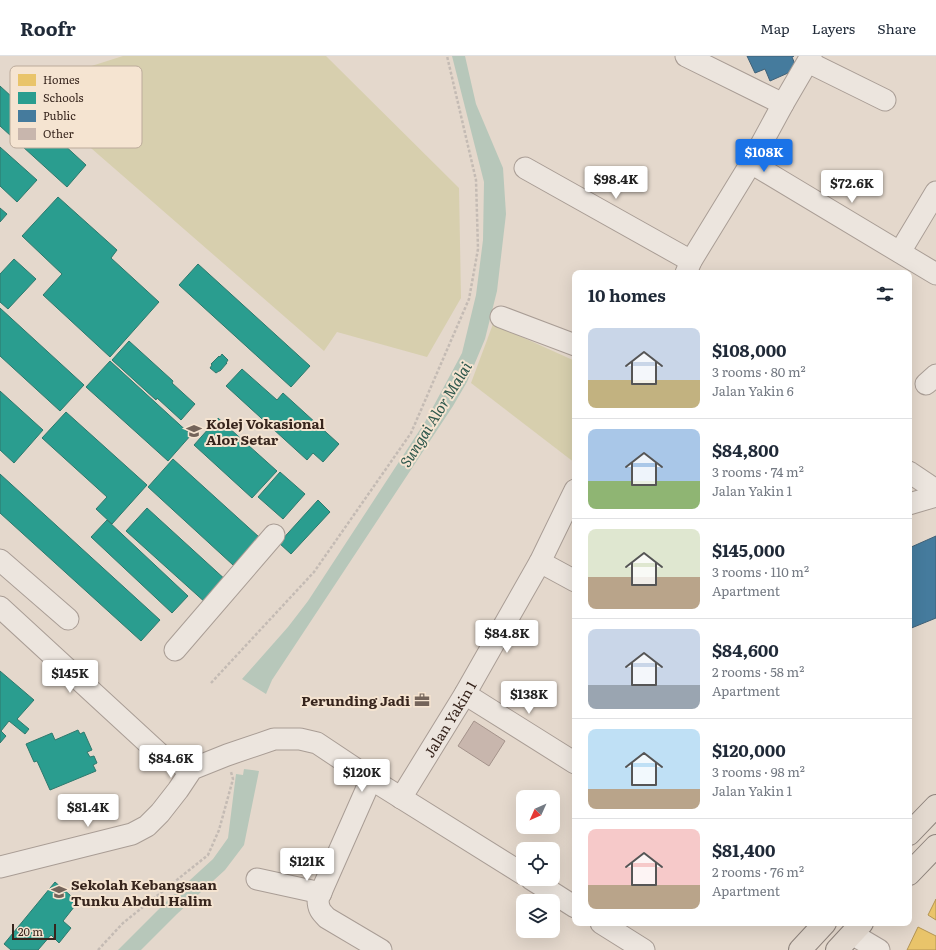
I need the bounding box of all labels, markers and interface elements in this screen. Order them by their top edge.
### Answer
text: Roofr [20,14,76,42]
text: Map [760,18,790,38]
text: Layers [812,18,855,38]
text: Share [877,18,916,38]
legend [10,66,142,148]
text: Homes [43,71,80,87]
text: Schools [43,89,84,105]
text: Public [43,107,76,123]
text: Other [43,125,75,141]
pin: $108K [736,139,792,173]
text: $108K [745,142,783,161]
pin: $98.4K [583,166,649,200]
text: $98.4K [594,169,638,188]
pin: $72.6K [819,170,885,204]
text: $72.6K [830,173,874,192]
text: 10 homes [588,282,666,307]
icon: filters [874,283,896,305]
text: $108,000 [712,337,787,362]
icon: home [620,344,668,392]
water label: Sungai Alor Malai [393,356,477,471]
text: 3 rooms · 80 m² [712,362,806,381]
text: Jalan Yakin 6 [712,381,794,400]
place label: Kolej Vokasional Alor Setar [206,413,325,449]
school or university icon: Kolej Vokasional Alor Setar [185,422,203,440]
text: $84,800 [712,437,779,462]
icon: home [620,445,668,493]
text: 3 rooms · 74 m² [712,462,804,481]
text: Jalan Yakin 1 [712,481,792,500]
text: $145,000 [712,537,785,562]
icon: home [620,545,668,593]
text: 3 rooms · 110 m² [712,562,809,581]
text: Apartment [712,581,780,600]
pin: $84.8K [474,620,540,654]
text: $84.8K [484,623,530,642]
text: $84,600 [712,637,779,662]
icon: home [620,645,668,693]
pin: $145K [42,660,98,694]
text: 2 rooms · 58 m² [712,662,804,681]
text: $145K [51,663,89,682]
street label: Jalan Yakin 1 [419,677,481,761]
pin: $138K [501,681,557,715]
text: Apartment [712,681,780,700]
text: $138K [510,684,548,703]
place label: Perunding Jadi [301,690,410,710]
office icon: Perunding Jadi [413,691,431,709]
text: $120,000 [712,737,786,762]
pin: $84.6K [138,745,204,779]
icon: home [620,745,668,793]
text: $84.6K [148,748,194,767]
pin: $120K [334,759,390,793]
text: $120K [343,762,381,781]
text: 3 rooms · 98 m² [712,762,805,781]
text: Jalan Yakin 1 [712,781,792,800]
north arrow [516,790,560,834]
map controls [516,790,560,938]
pin: $81.4K [55,794,121,828]
text: $81.4K [67,797,109,816]
text: $81,400 [712,837,775,862]
button: locate [516,842,560,886]
icon: home [620,845,668,893]
pin: $121K [279,848,335,882]
text: $121K [289,851,325,870]
text: 2 rooms · 76 m² [712,862,804,881]
place label: Sekolah Kebangsaan Tunku Abdul Halim [71,874,217,910]
text: Apartment [712,881,780,900]
school or university icon: Sekolah Kebangsaan Tunku Abdul Halim [50,883,68,901]
button: layers [516,894,560,938]
scale bar [12,922,56,941]
text: 20 m [18,923,43,939]

